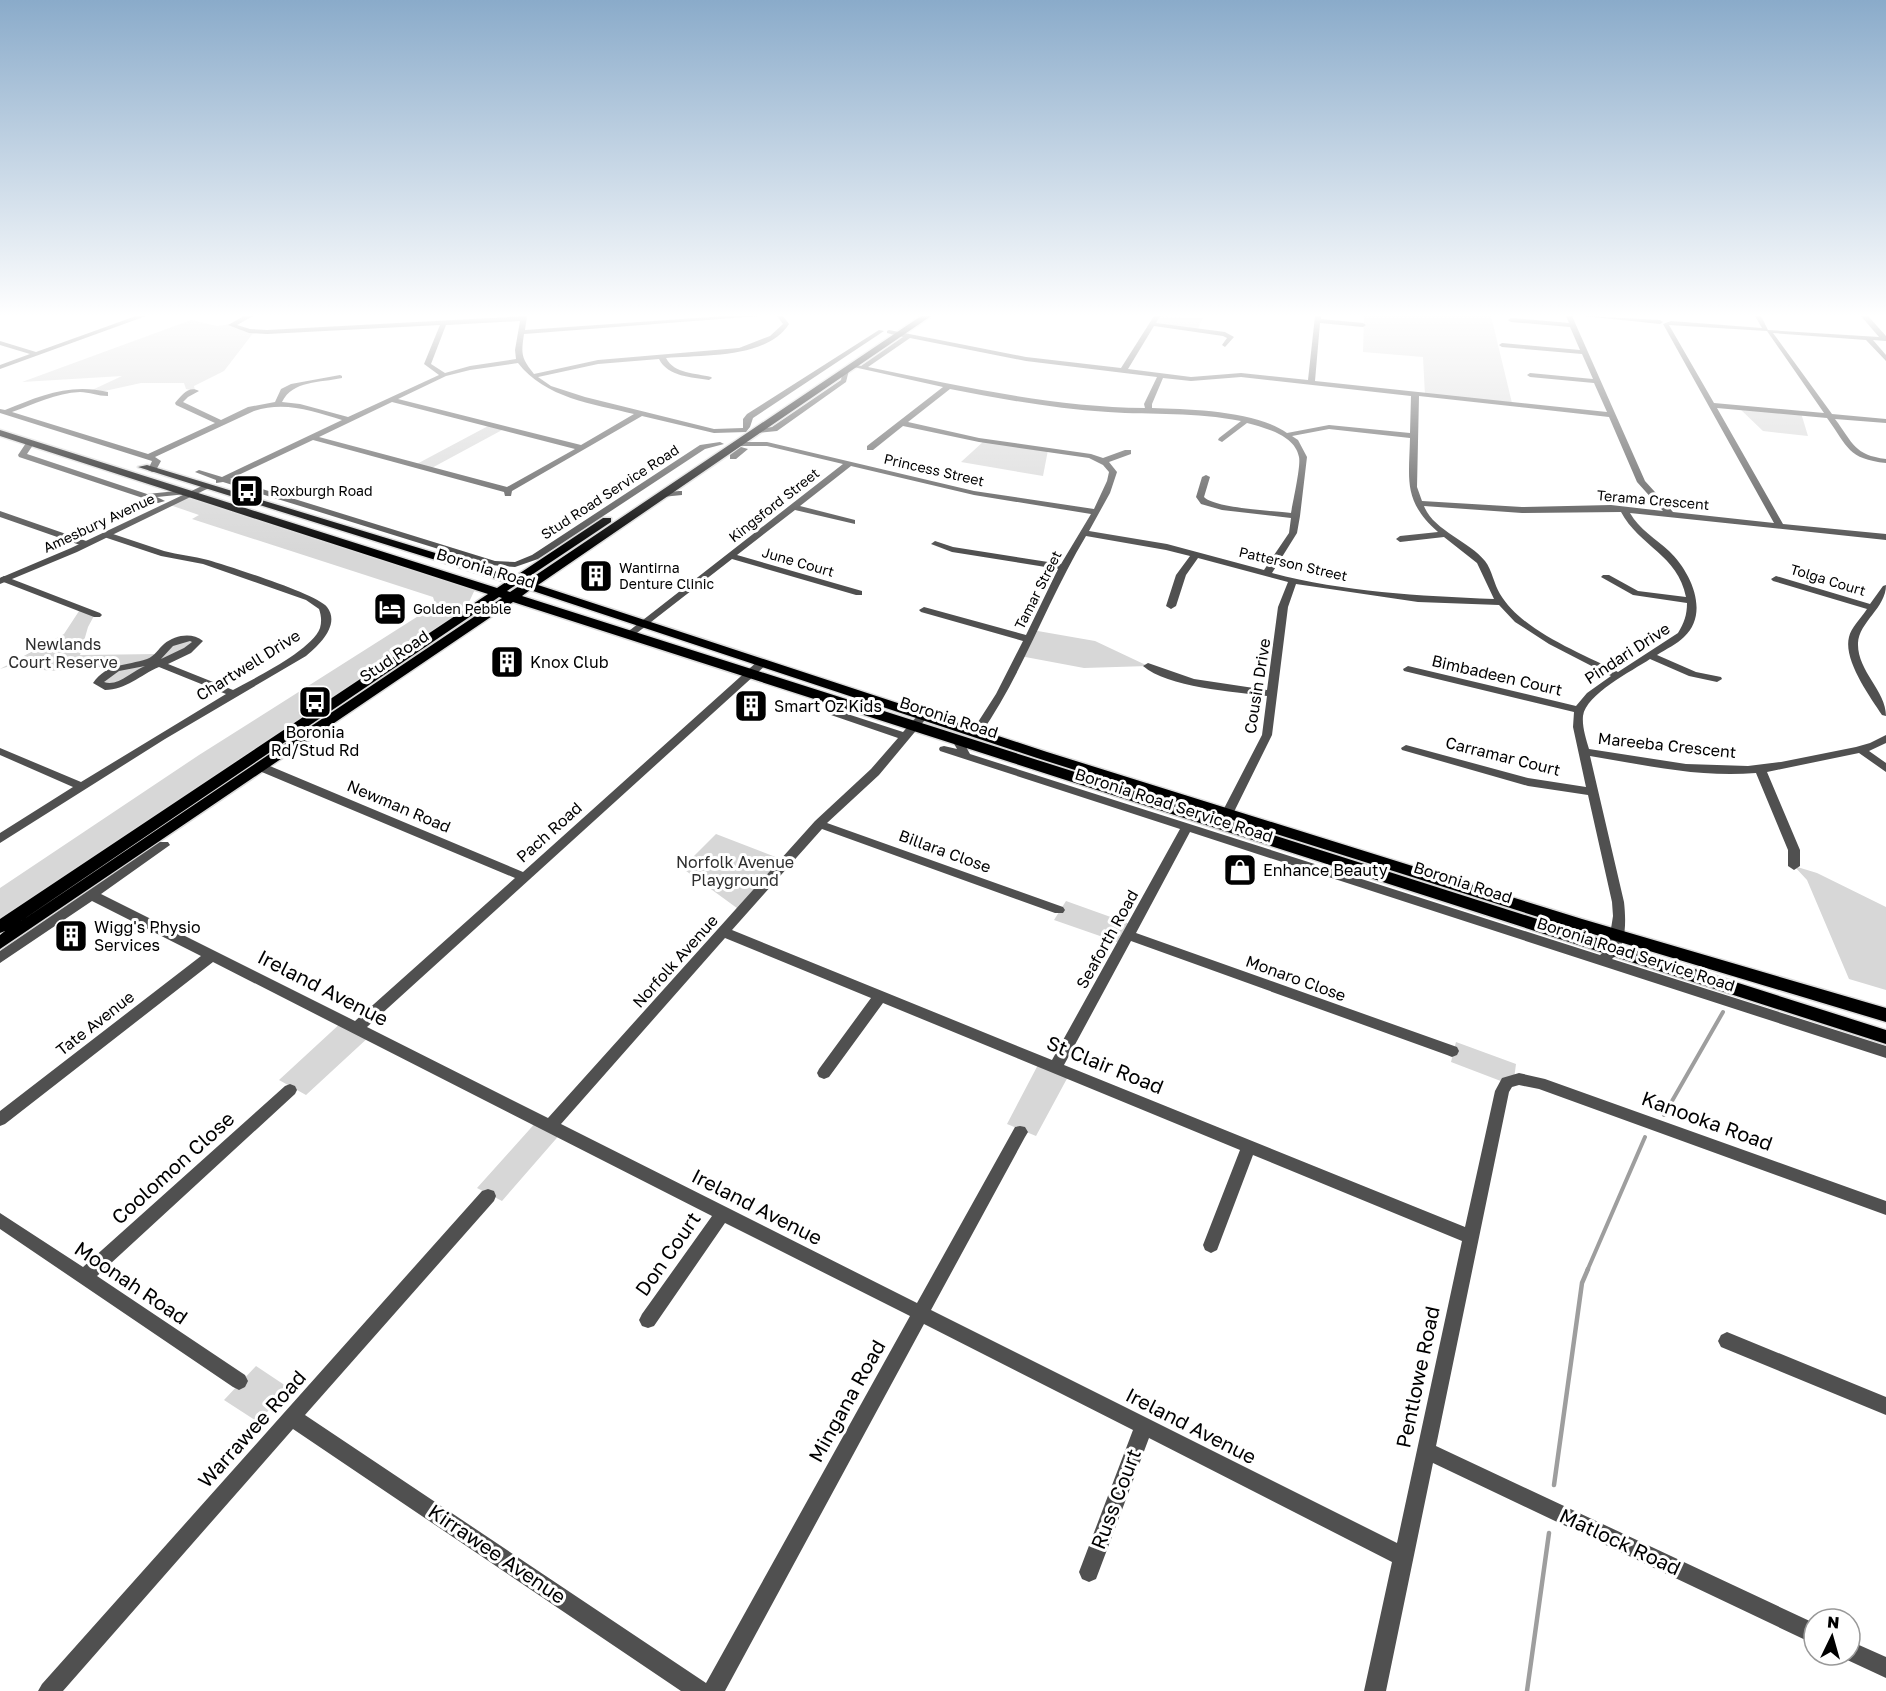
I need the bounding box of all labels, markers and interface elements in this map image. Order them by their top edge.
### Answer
street label: Stud Road Service Road [538,441,682,542]
street label: Princess Street [882,450,986,489]
street label: Kingsford Street [725,464,822,545]
bus stop icon: Roxburgh Road [229,473,265,509]
place label: Roxburgh Road [270,482,373,499]
street label: Terama Crescent [1596,486,1710,513]
street label: Amesbury Avenue [40,489,157,556]
street label: Boronia Road [434,543,538,593]
street label: June Court [760,543,836,580]
street label: Patterson Street [1237,543,1349,584]
street label: Tamar Street [1010,548,1065,632]
building icon: Wantirna Denture Clinic [578,558,614,594]
place label: Wantirna Denture Clinic [619,559,715,592]
street label: Tolga Court [1788,560,1868,599]
hotel icon: Golden Pebble [372,591,408,627]
place label: Golden Pebble [413,600,511,617]
street label: Pindari Drive [1581,618,1673,688]
street label: Chartwell Drive [192,625,304,705]
street label: Stud Road [356,626,432,686]
park label: Newlands Court Reserve [8,634,118,672]
street label: Cousin Drive [1240,637,1274,735]
building icon: Knox Club [489,644,525,680]
street label: Bimbadeen Court [1430,650,1564,700]
place label: Knox Club [530,652,609,672]
bus stop icon: Boronia Rd/Stud Rd [297,684,333,720]
building icon: Smart Oz Kids [733,688,769,724]
street label: Boronia Road [897,692,1001,742]
place label: Smart Oz Kids [774,696,882,716]
place label: Boronia Rd/Stud Rd [271,722,359,760]
street label: Mareeba Crescent [1597,728,1737,762]
street label: Carramar Court [1443,732,1563,780]
street label: Boronia Road Service Road [1072,763,1276,847]
street label: Newman Road [344,775,454,837]
street label: Pach Road [512,797,586,867]
street label: Billara Close [896,825,994,877]
park label: Norfolk Avenue Playground [676,852,794,890]
shop icon: Enhance Beauty [1222,852,1258,888]
street label: Boronia Road [1411,857,1515,907]
place label: Enhance Beauty [1263,860,1388,880]
street label: Seaforth Road [1072,886,1142,992]
street label: Norfolk Avenue [628,910,722,1012]
street label: Boronia Road Service Road [1534,912,1738,996]
place label: Wigg's Physio Services [94,917,201,955]
building icon: Wigg's Physio Services [53,918,89,954]
street label: Ireland Avenue [254,944,393,1030]
street label: Monaro Close [1243,951,1349,1005]
street label: Tate Avenue [52,986,138,1060]
street label: St Clair Road [1043,1030,1167,1098]
street label: Kanooka Road [1639,1085,1776,1155]
street label: Coolomon Close [106,1106,239,1229]
street label: Ireland Avenue [688,1163,827,1249]
street label: Don Court [629,1207,705,1300]
street label: Moonah Road [71,1236,193,1329]
street label: Pentlowe Road [1390,1304,1444,1450]
street label: Mingana Road [803,1335,890,1466]
street label: Warrawee Road [192,1365,310,1492]
street label: Ireland Avenue [1122,1382,1261,1468]
street label: Russ Court [1085,1445,1145,1552]
street label: Kirrawee Avenue [424,1498,571,1608]
street label: Matlock Road [1556,1503,1685,1580]
north arrow [1802,1607,1862,1667]
text: N [1826,1612,1840,1633]

